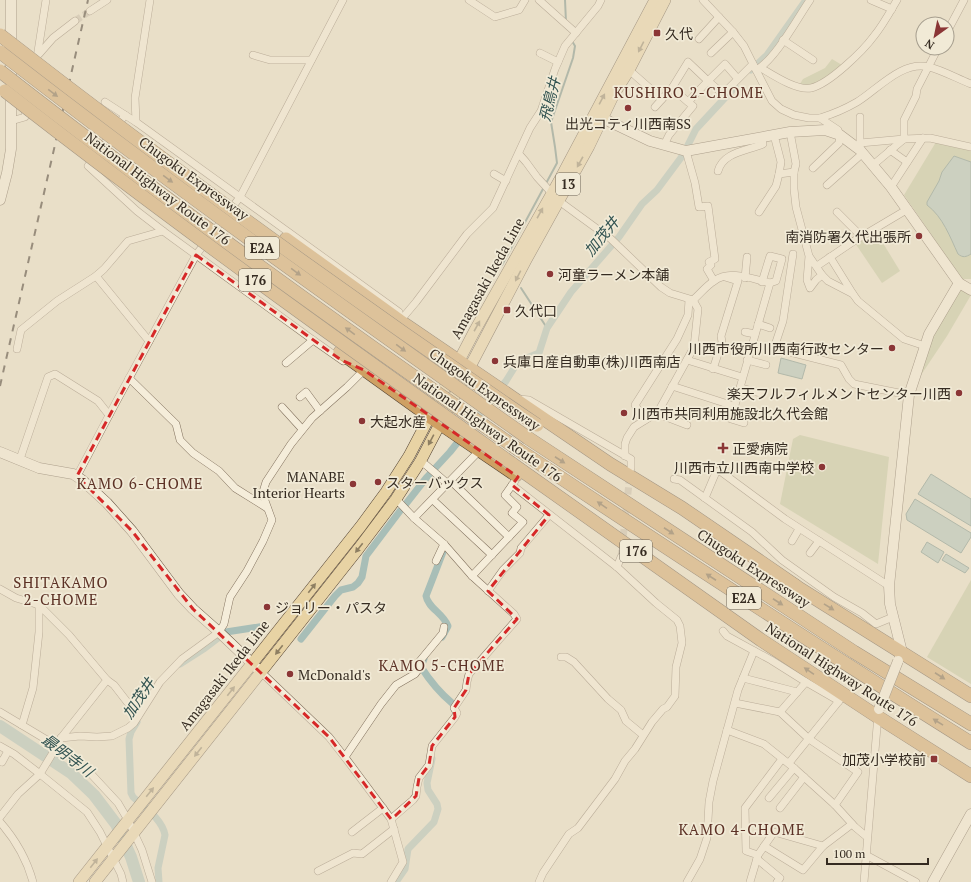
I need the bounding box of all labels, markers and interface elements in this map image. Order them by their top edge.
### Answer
north arrow [915,16,955,56]
place label: 久代 [665,24,693,43]
marker: 久代 [652,28,662,38]
text: N [922,36,937,53]
one-way arrow [638,41,644,53]
water label: 飛鳥井 [534,73,565,123]
district label: KUSHIRO 2-CHOME [614,82,764,102]
one-way arrow [48,89,58,97]
one-way arrow [598,93,605,104]
marker: 出光コティ川西南SS [623,103,633,113]
place label: 出光コティ川西南SS [565,114,691,133]
street label: National Highway Route 176 [81,127,235,249]
street label: Chugoku Expressway [135,132,253,225]
one-way arrow [577,156,584,168]
road number: 13 [556,173,580,195]
one-way arrow [163,175,174,184]
one-way arrow [537,207,544,219]
water label: 加茂井 [579,211,624,260]
street label: Amagasaki Ikeda Line [446,214,528,342]
place label: 南消防署久代出張所 [785,227,911,246]
marker: 南消防署久代出張所 [914,231,924,241]
road number: E2A [245,237,279,259]
place label: 河童ラーメン本舗 [558,265,669,284]
one-way arrow [291,268,301,276]
road number: 176 [239,269,271,291]
marker: 河童ラーメン本舗 [545,269,555,279]
one-way arrow [515,270,521,282]
place label: 久代口 [515,301,557,320]
marker: 久代口 [502,305,512,315]
one-way arrow [473,321,480,332]
one-way arrow [345,327,355,335]
place label: 川西市役所川西南行政センター [688,339,884,358]
marker: 川西市役所川西南行政センター [887,343,897,353]
one-way arrow [396,344,407,353]
street label: Chugoku Expressway [426,344,545,435]
place label: 兵庫日産自動車(株)川西南店 [503,352,681,371]
marker: 兵庫日産自動車(株)川西南店 [490,356,500,366]
street label: National Highway Route 176 [410,368,567,486]
place label: 楽天フルフィルメントセンター川西 [727,384,951,403]
marker: 楽天フルフィルメントセンター川西 [954,388,964,398]
place label: 川西市共同利用施設北久代会館 [632,404,828,423]
marker: 川西市共同利用施設北久代会館 [619,408,629,418]
place label: 大起水産 [370,412,426,431]
marker: 大起水産 [357,416,367,426]
one-way arrow [428,434,435,446]
place label: 正愛病院 [732,439,788,458]
marker: 正愛病院 [717,442,729,454]
one-way arrow [555,456,565,464]
place label: 川西市立川西南中学校 [674,458,814,477]
marker: 川西市立川西南中学校 [817,462,827,472]
place label: MANABE Interior Hearts [252,467,345,502]
district label: KAMO 6-CHOME [76,473,204,493]
place label: スターバックス [386,473,483,492]
marker: スターバックス [373,477,383,487]
marker: MANABE Interior Hearts [348,479,358,489]
one-way arrow [597,501,607,509]
street label: Chugoku Expressway [694,524,815,612]
one-way arrow [663,528,675,535]
road number: 176 [620,540,652,562]
one-way arrow [355,542,363,553]
district label: SHITAKAMO 2-CHOME [13,572,109,609]
one-way arrow [705,573,717,580]
one-way arrow [308,583,316,594]
road number: E2A [727,587,761,609]
place label: ジョリー・パスタ [275,598,387,617]
one-way arrow [772,599,784,606]
marker: ジョリー・パスタ [262,602,272,612]
one-way arrow [824,603,834,611]
street label: Amagasaki Ikeda Line [175,616,273,734]
street label: National Highway Route 176 [762,618,922,731]
one-way arrow [274,644,283,655]
district label: KAMO 5-CHOME [378,655,506,675]
place label: McDonald's [298,665,370,684]
one-way arrow [803,668,815,675]
marker: McDonald's [285,669,295,679]
water label: 加茂井 [117,672,160,722]
one-way arrow [934,672,945,680]
one-way arrow [227,685,236,696]
one-way arrow [932,719,944,726]
water label: 最明寺川 [38,729,100,782]
one-way arrow [194,747,203,758]
place label: 加茂小学校前 [842,750,926,769]
marker: 加茂小学校前 [929,754,939,764]
one-way arrow [146,787,155,798]
district label: KAMO 4-CHOME [678,819,806,839]
scale bar [827,840,928,866]
text: 100 m [833,846,866,861]
one-way arrow [89,858,98,869]

